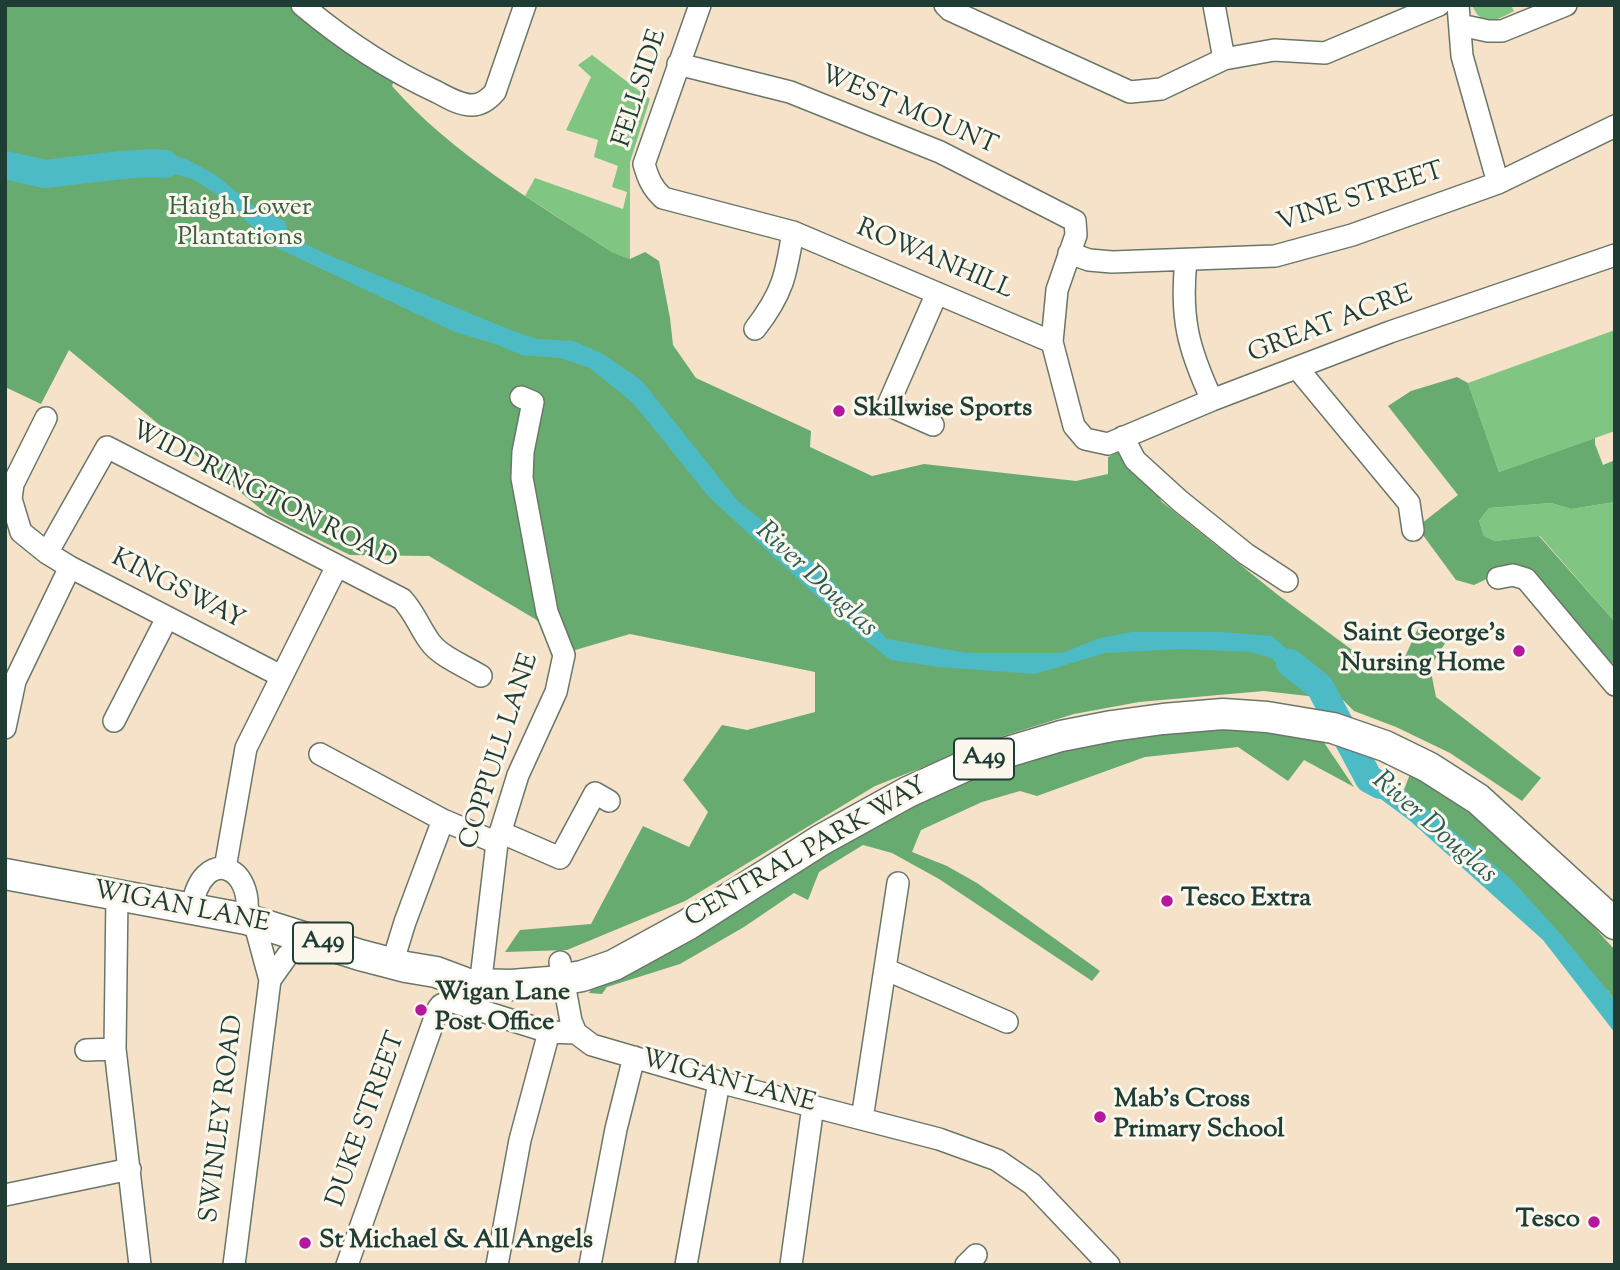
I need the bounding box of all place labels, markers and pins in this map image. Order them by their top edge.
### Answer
place label: Skillwise Sports [853,395,1032,427]
marker: Skillwise Sports [831,403,847,419]
place label: Saint George's Nursing Home [1341,620,1505,682]
marker: Saint George's Nursing Home [1511,643,1527,659]
place label: Tesco Extra [1181,885,1311,917]
marker: Tesco Extra [1159,893,1175,909]
place label: Wigan Lane Post Office [435,979,570,1040]
marker: Wigan Lane Post Office [413,1002,429,1018]
place label: Mab's Cross Primary School [1114,1086,1284,1148]
marker: Mab's Cross Primary School [1092,1109,1108,1125]
place label: Tesco [1516,1206,1580,1238]
marker: Tesco [1586,1214,1602,1230]
place label: St Michael & All Angels [319,1227,593,1259]
marker: St Michael & All Angels [297,1235,313,1251]

